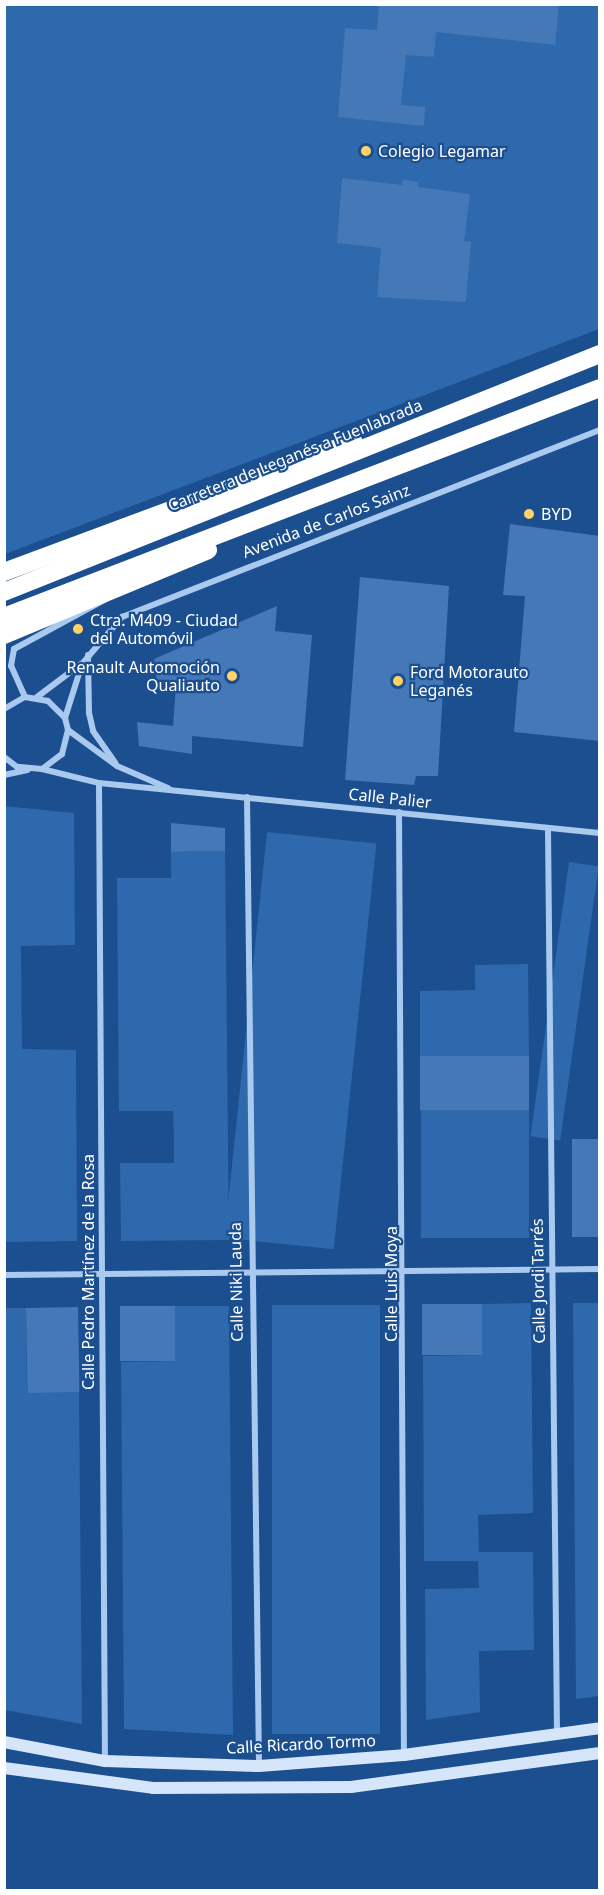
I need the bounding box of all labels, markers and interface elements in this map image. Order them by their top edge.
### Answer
place label: Colegio Legamar [378,141,506,161]
marker: Colegio Legamar [359,144,373,158]
street label: Carretera de Leganés a Fuenlabrada [165,395,425,515]
street label: Avenida de Carlos Sainz [239,480,413,562]
place label: BYD [541,504,572,524]
marker: BYD [522,507,536,521]
place label: Ctra. M409 - Ciudad del Automóvil [90,610,238,648]
marker: Ctra. M409 - Ciudad del Automóvil [71,622,85,636]
place label: Renault Automoción Qualiauto [67,657,220,695]
place label: Ford Motorauto Leganés [410,662,529,700]
marker: Renault Automoción Qualiauto [225,669,239,683]
marker: Ford Motorauto Leganés [391,674,405,688]
street label: Calle Palier [348,784,432,812]
street label: Calle Pedro Martínez de la Rosa [78,1154,98,1390]
street label: Calle Jordi Tarrés [527,1218,549,1344]
street label: Calle Niki Lauda [225,1222,247,1342]
street label: Calle Luis Moya [381,1226,401,1342]
street label: Calle Ricardo Tormo [226,1730,376,1758]

